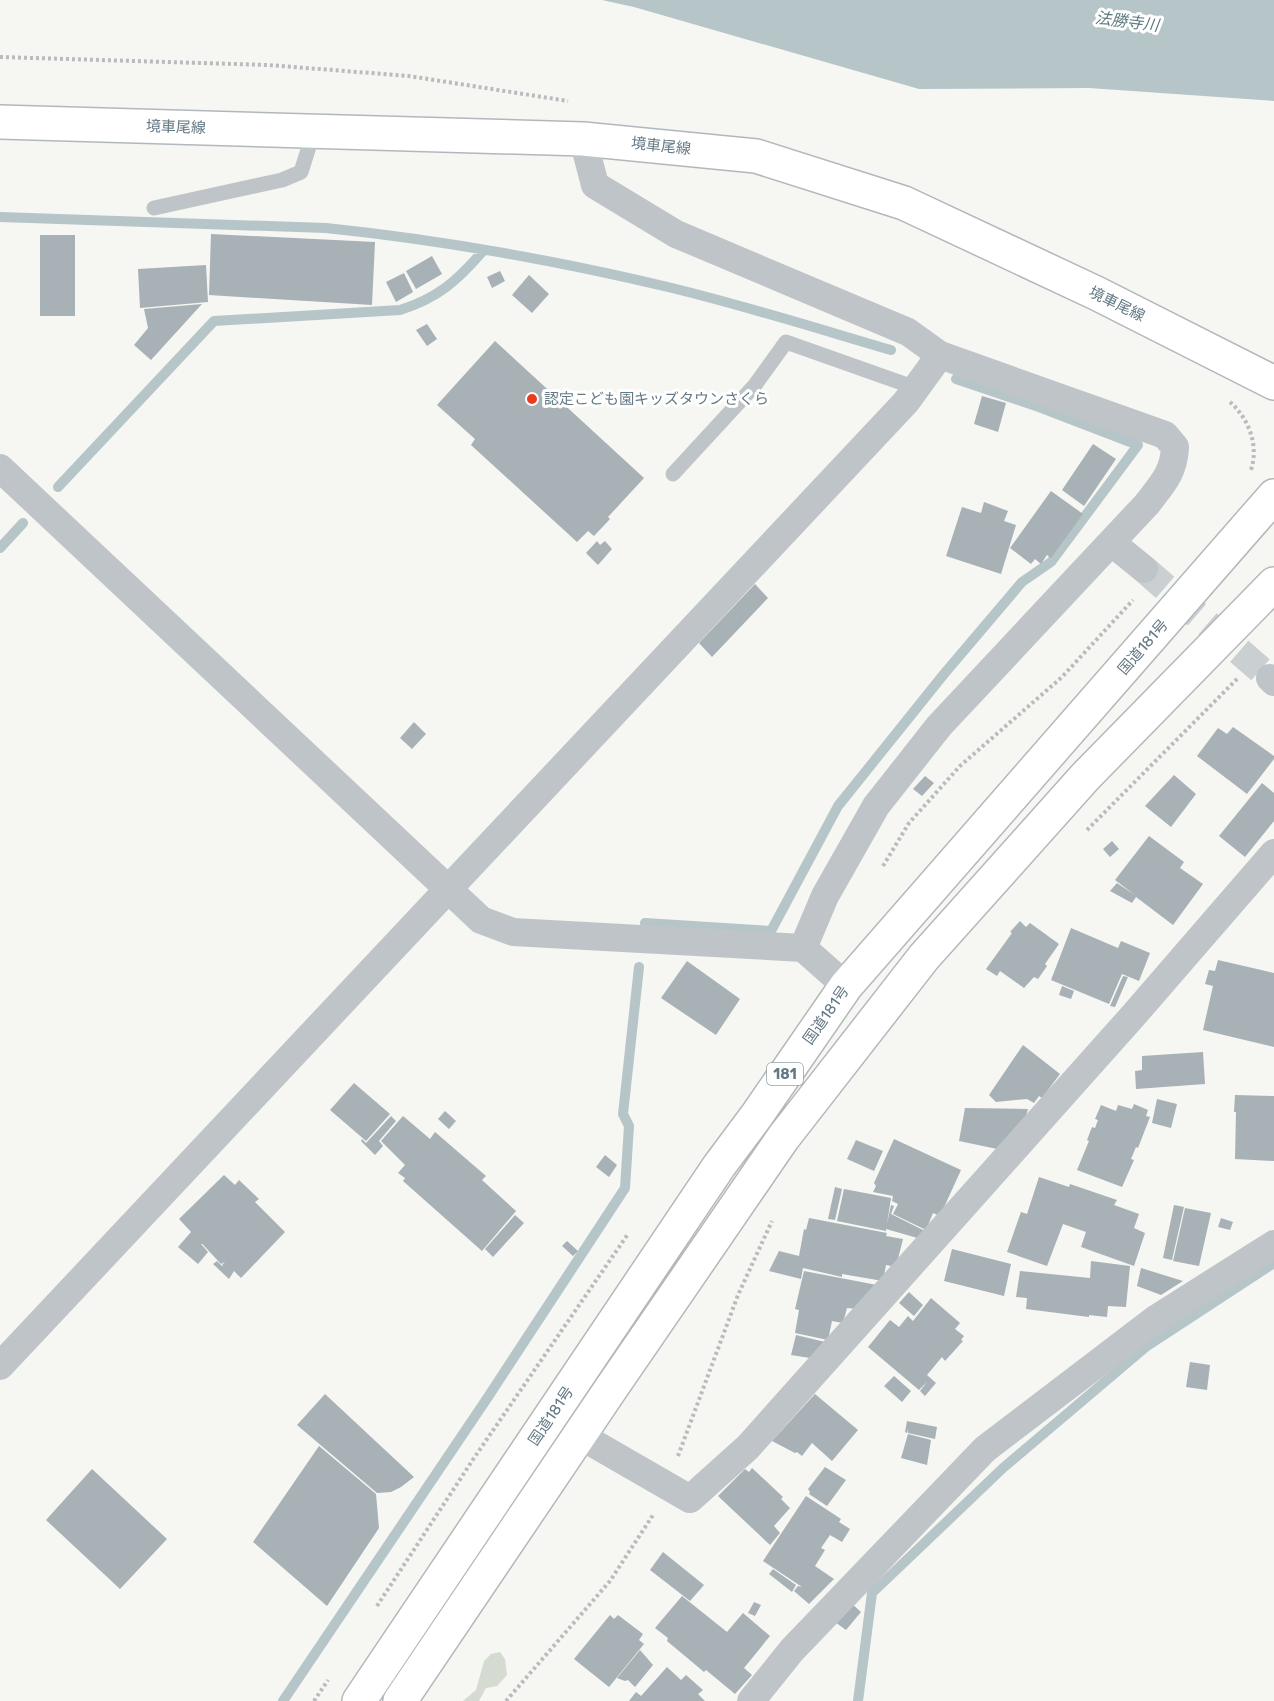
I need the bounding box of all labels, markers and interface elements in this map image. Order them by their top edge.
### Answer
water label: 法勝寺川 [1094,8,1162,35]
street label: 境車尾線 [146,117,206,137]
street label: 境車尾線 [630,134,692,158]
street label: 境車尾線 [1086,283,1148,325]
place label: 認定こども園キッズタウンさくら [544,390,769,408]
marker: 認定こども園キッズタウンさくら [525,392,539,406]
street label: 国道181号 [1114,616,1172,678]
street label: 国道181号 [799,982,853,1048]
road number: 181 [767,1063,803,1085]
street label: 国道181号 [525,1383,577,1449]

